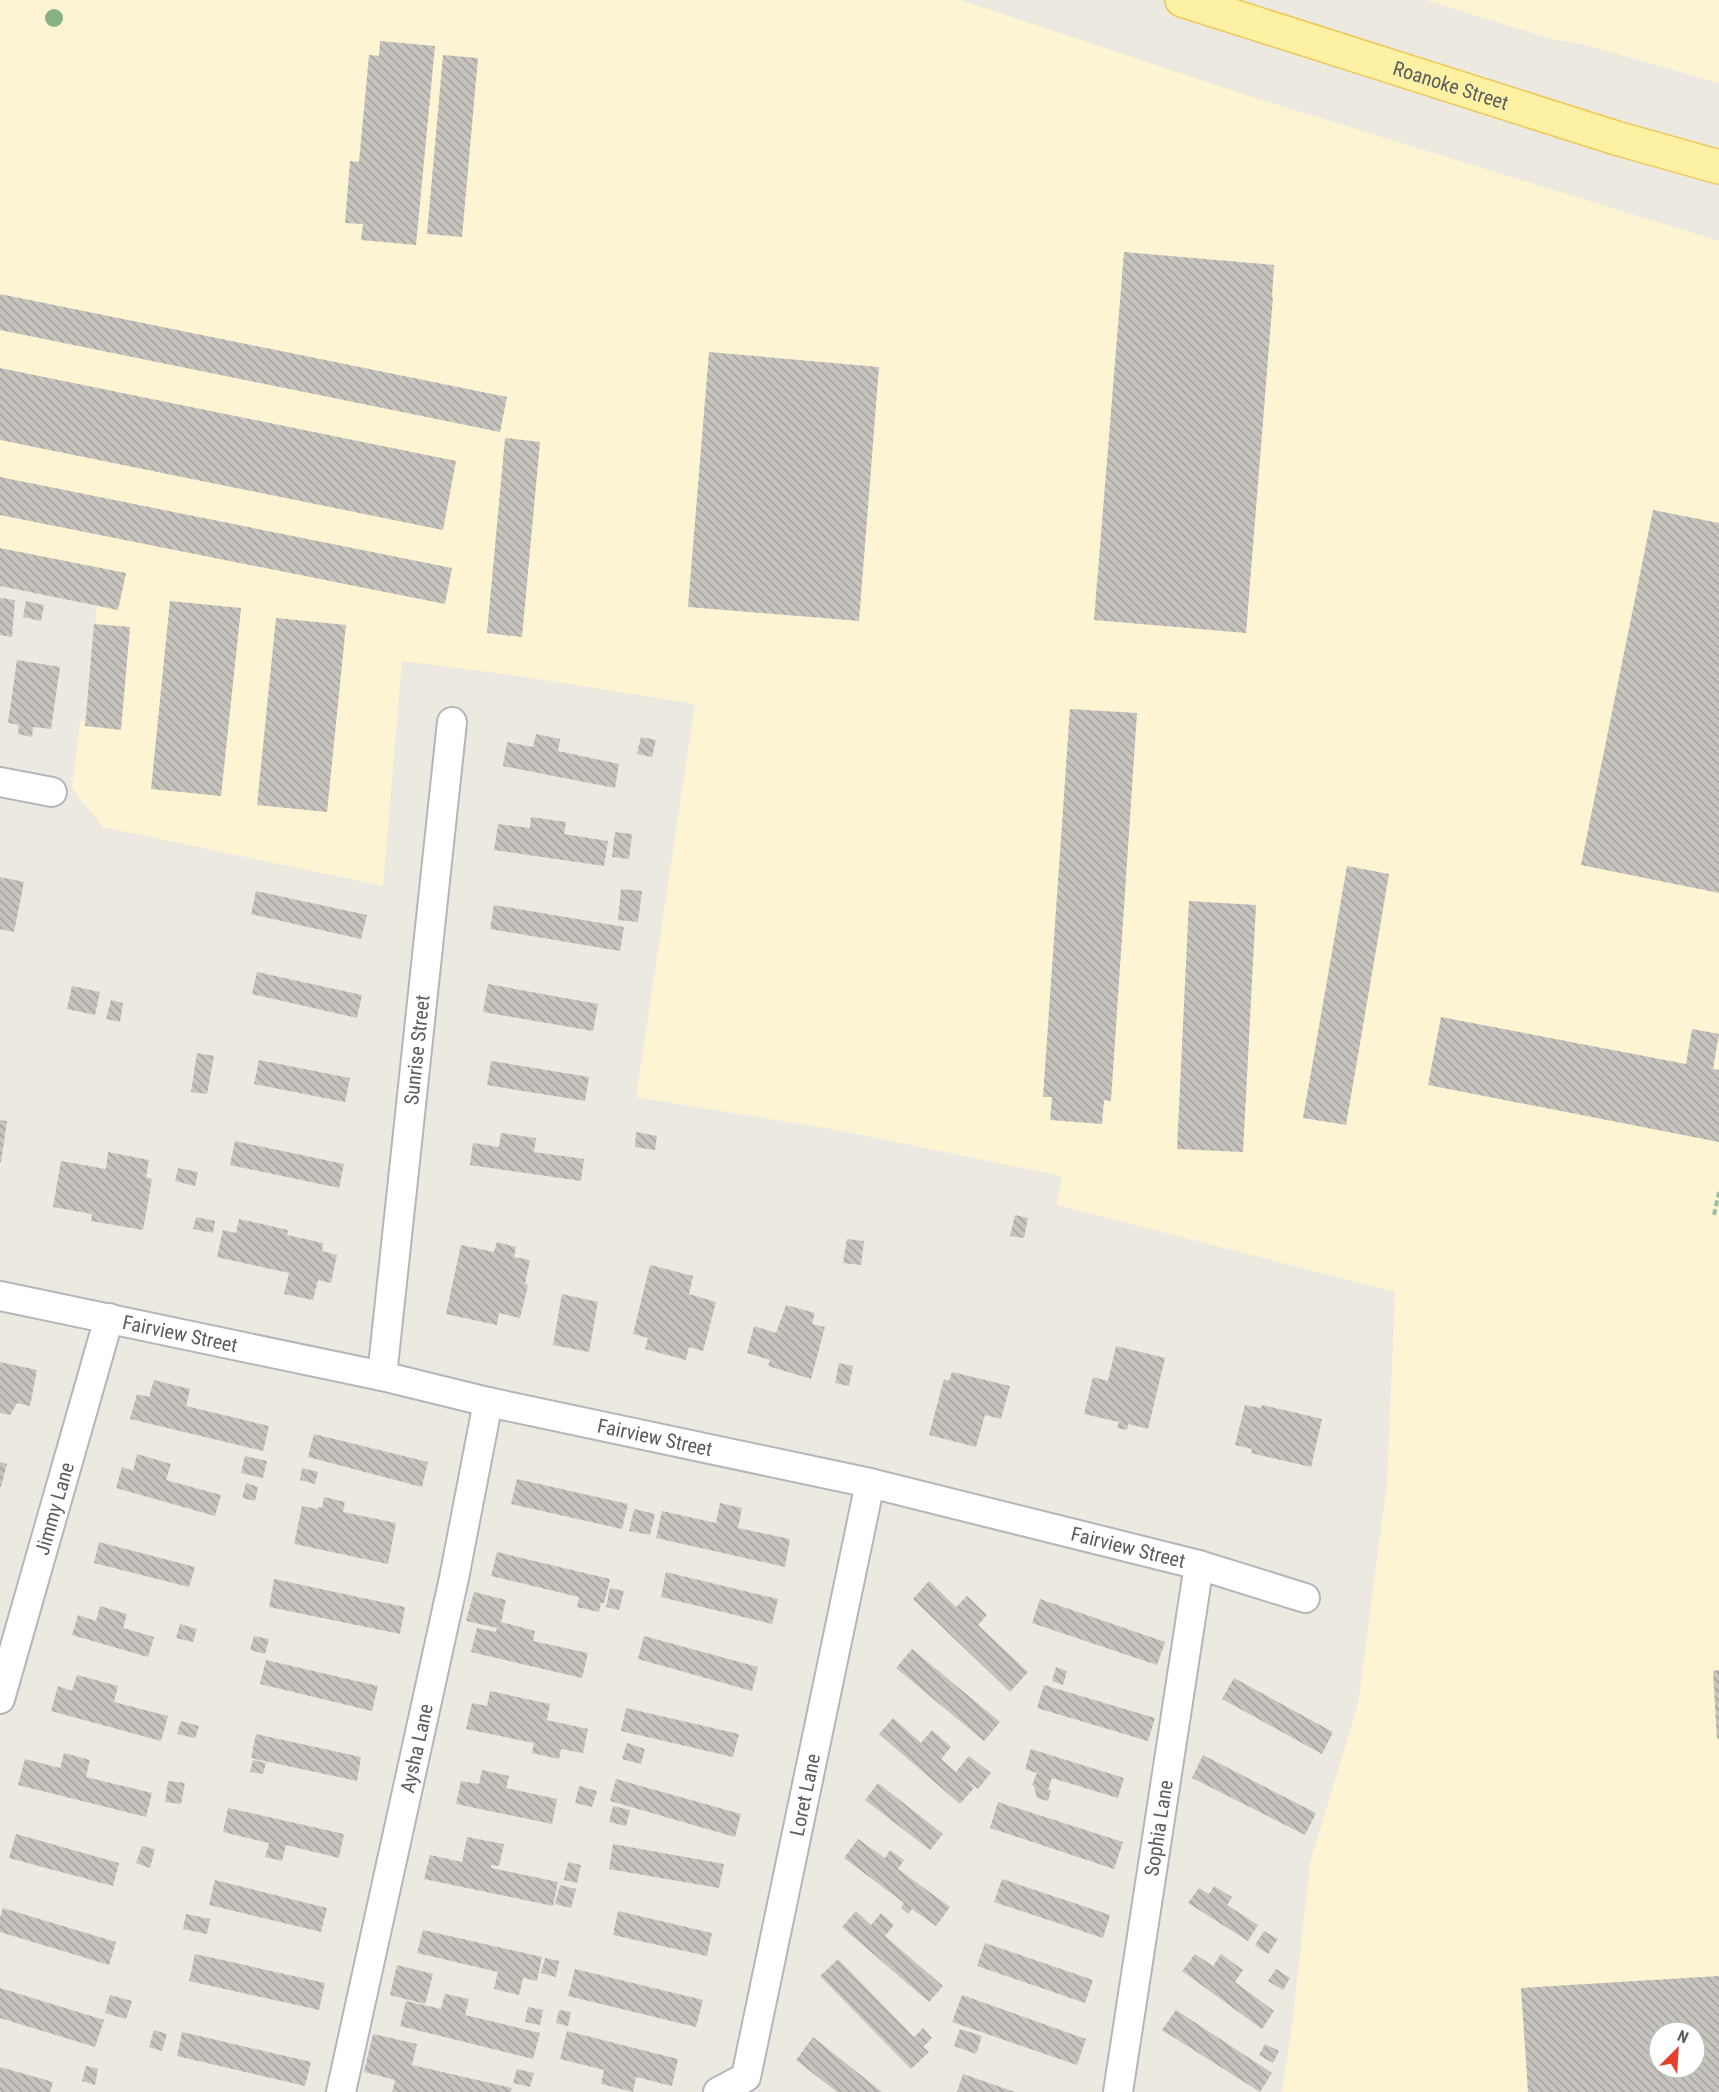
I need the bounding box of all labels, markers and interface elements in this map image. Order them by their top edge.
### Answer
street label: Roanoke Street [1390,56,1511,115]
street label: Sunrise Street [399,994,435,1106]
street label: Fairview Street [120,1310,240,1357]
street label: Fairview Street [595,1414,715,1461]
street label: Jimmy Lane [30,1459,79,1558]
street label: Fairview Street [1069,1522,1188,1573]
street label: Aysha Lane [395,1701,438,1795]
street label: Loret Lane [785,1752,825,1838]
street label: Sophia Lane [1139,1778,1178,1878]
north arrow [1647,2020,1707,2080]
text: N [1675,2026,1691,2047]

